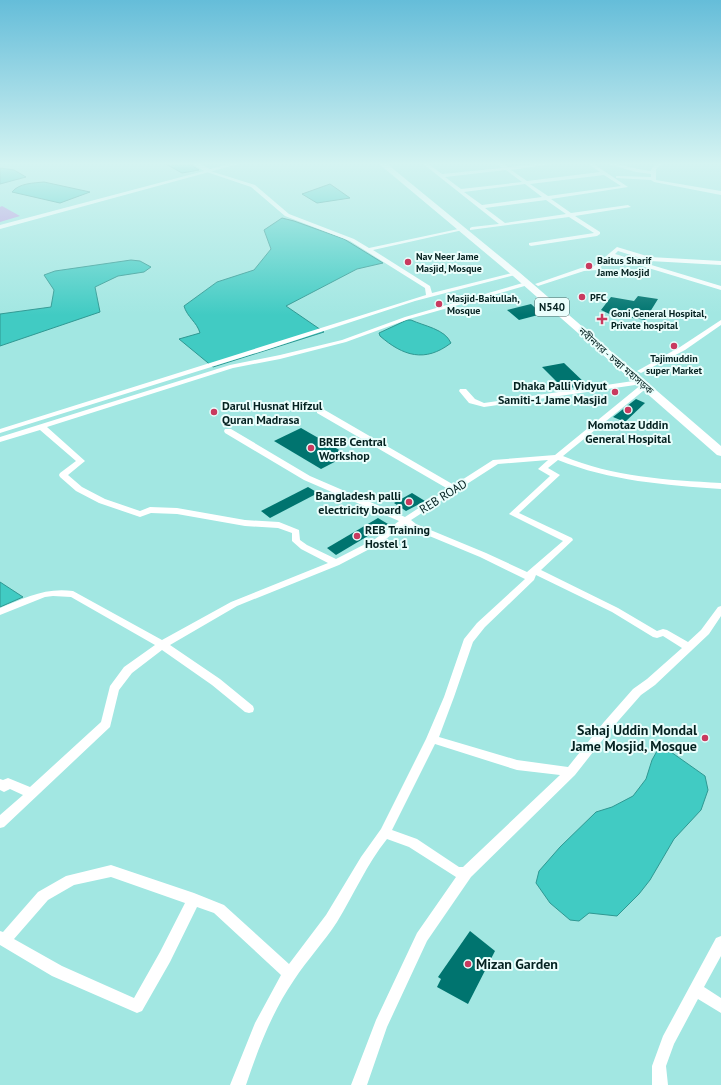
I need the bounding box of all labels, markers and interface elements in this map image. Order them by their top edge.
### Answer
place label: Nav Neer Jame Masjid, Mosque [416,250,482,275]
place label: Baitus Sharif Jame Mosjid [596,254,652,279]
marker: Nav Neer Jame Masjid, Mosque [403,257,413,267]
marker: Baitus Sharif Jame Mosjid [584,261,594,271]
place label: PFC [590,291,607,304]
place label: Masjid-Baitullah, Mosque [447,292,520,317]
marker: PFC [577,292,587,302]
road number: N540 [535,298,569,316]
marker: Masjid-Baitullah, Mosque [434,299,444,309]
place label: Goni General Hospital, Private hospital [611,307,707,332]
marker: Goni General Hospital, Private hospital [596,313,608,325]
street label: নবীনগর - চন্দ্রা মহাসড়ক [575,324,657,398]
marker: Tajimuddin super Market [669,341,679,351]
place label: Tajimuddin super Market [646,352,702,377]
place label: Dhaka Palli Vidyut Samiti-1 Jame Masjid [498,378,608,407]
marker: Dhaka Palli Vidyut Samiti-1 Jame Masjid [610,387,620,397]
place label: Darul Husnat Hifzul Quran Madrasa [222,398,323,427]
marker: Momotaz Uddin General Hospital [623,405,633,415]
marker: Darul Husnat Hifzul Quran Madrasa [209,407,219,417]
place label: Momotaz Uddin General Hospital [585,417,671,446]
place label: BREB Central Workshop [319,434,387,463]
marker: BREB Central Workshop [306,443,316,453]
street label: REB ROAD [416,475,470,516]
place label: Bangladesh palli electricity board [316,488,401,517]
marker: Bangladesh palli electricity board [404,497,414,507]
place label: REB Training Hostel 1 [365,522,430,551]
marker: REB Training Hostel 1 [352,531,362,541]
place label: Sahaj Uddin Mondal Jame Mosjid, Mosque [570,721,698,755]
marker: Sahaj Uddin Mondal Jame Mosjid, Mosque [700,733,710,743]
place label: Mizan Garden [476,955,558,973]
marker: Mizan Garden [463,959,473,969]

